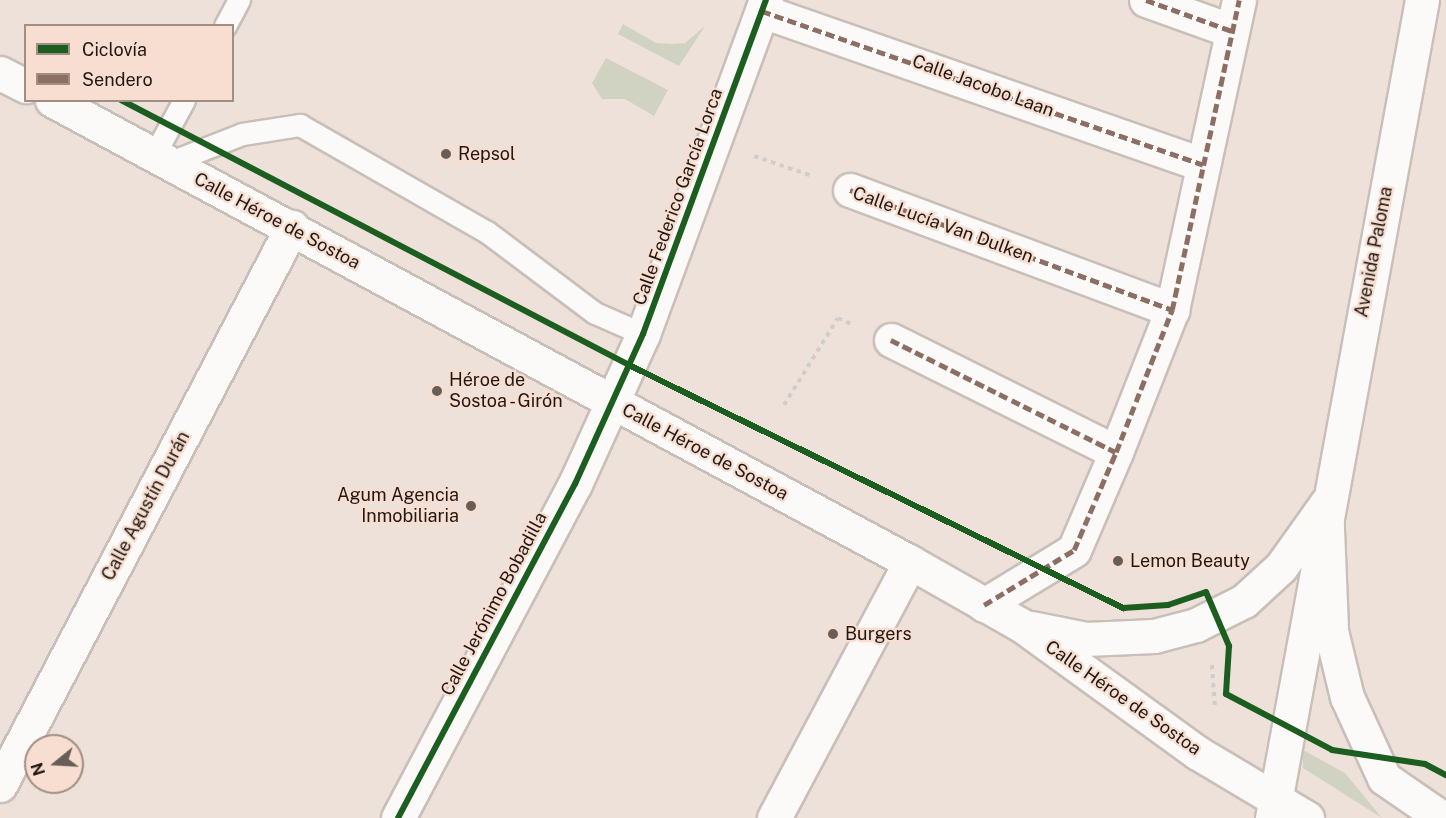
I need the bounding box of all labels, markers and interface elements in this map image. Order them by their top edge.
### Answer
legend [24,24,234,102]
text: Ciclovía [82,39,147,60]
street label: Calle Jacobo Laan [909,50,1057,122]
text: Sendero [82,69,153,90]
street label: Calle Federico García Lorca [629,86,727,308]
place label: Repsol [458,143,515,165]
marker: Repsol [439,147,453,161]
street label: Calle Héroe de Sostoa [190,168,364,274]
street label: Calle Lucía Van Dulken [850,182,1036,268]
street label: Avenida Paloma [1351,185,1397,319]
place label: Héroe de Sostoa - Girón [449,370,568,412]
marker: Héroe de Sostoa - Girón [430,384,444,398]
street label: Calle Héroe de Sostoa [618,399,792,505]
street label: Calle Agustín Durán [97,428,195,584]
place label: Agum Agencia Inmobiliaria [337,485,459,528]
marker: Agum Agencia Inmobiliaria [464,499,478,513]
street label: Calle Jerónimo Bobadilla [436,508,552,700]
place label: Lemon Beauty [1130,550,1250,572]
marker: Lemon Beauty [1111,554,1125,568]
place label: Burgers [845,623,912,645]
marker: Burgers [826,627,840,641]
street label: Calle Héroe de Sostoa [1041,636,1205,760]
north arrow [24,734,84,794]
text: N [27,760,49,778]

